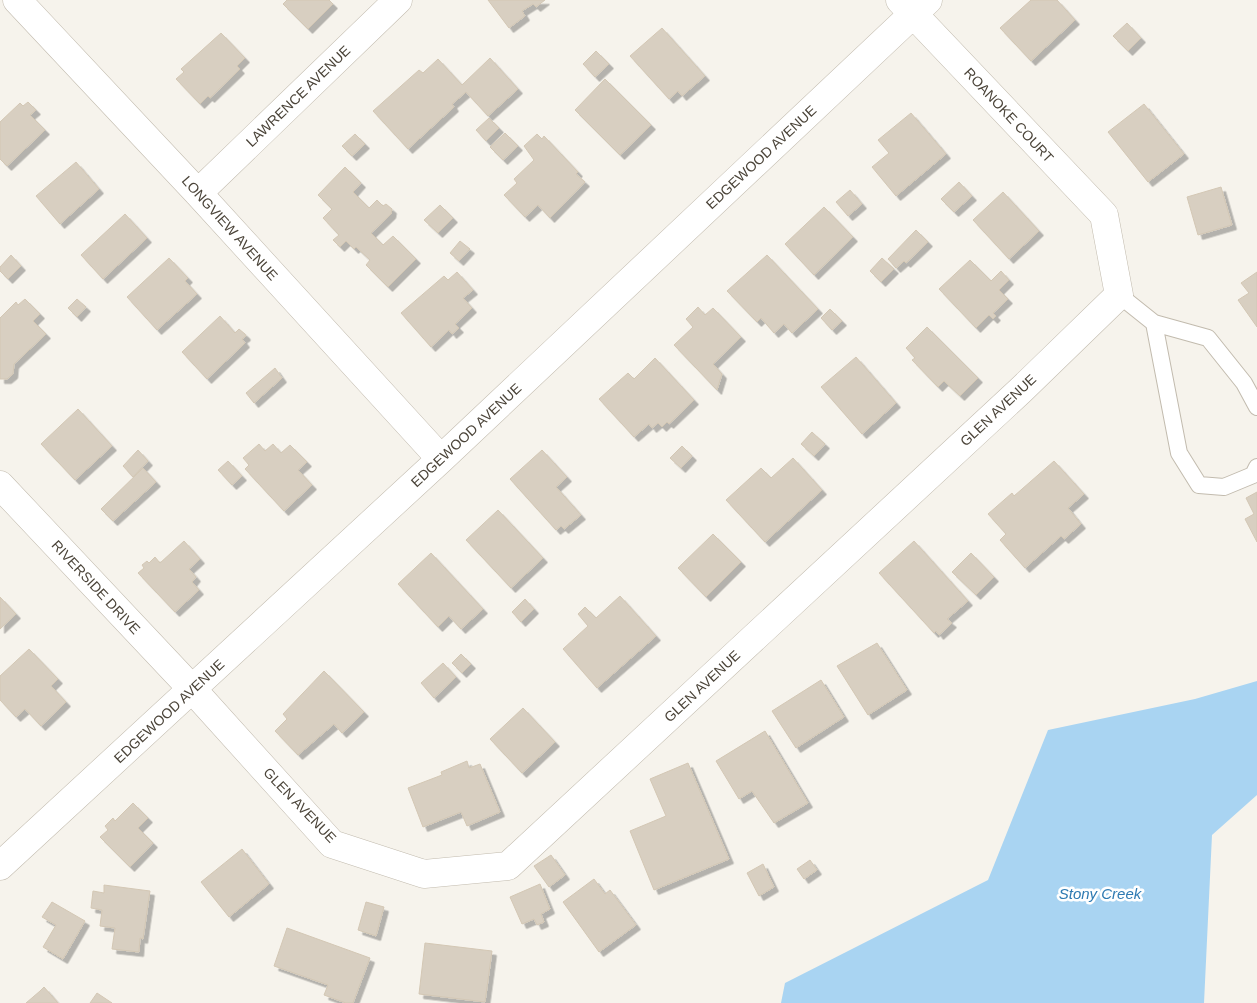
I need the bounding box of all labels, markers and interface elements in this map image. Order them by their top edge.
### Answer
street label: LAWRENCE AVENUE [243,42,353,150]
street label: ROANOKE COURT [961,64,1057,166]
street label: EDGEWOOD AVENUE [703,102,819,212]
street label: LONGVIEW AVENUE [179,172,281,284]
street label: GLEN AVENUE [957,371,1039,449]
street label: EDGEWOOD AVENUE [408,380,524,490]
street label: RIVERSIDE DRIVE [48,537,144,637]
street label: GLEN AVENUE [661,647,743,725]
street label: EDGEWOOD AVENUE [111,656,227,766]
street label: GLEN AVENUE [260,764,340,846]
water label: Stony Creek [1059,885,1143,902]

